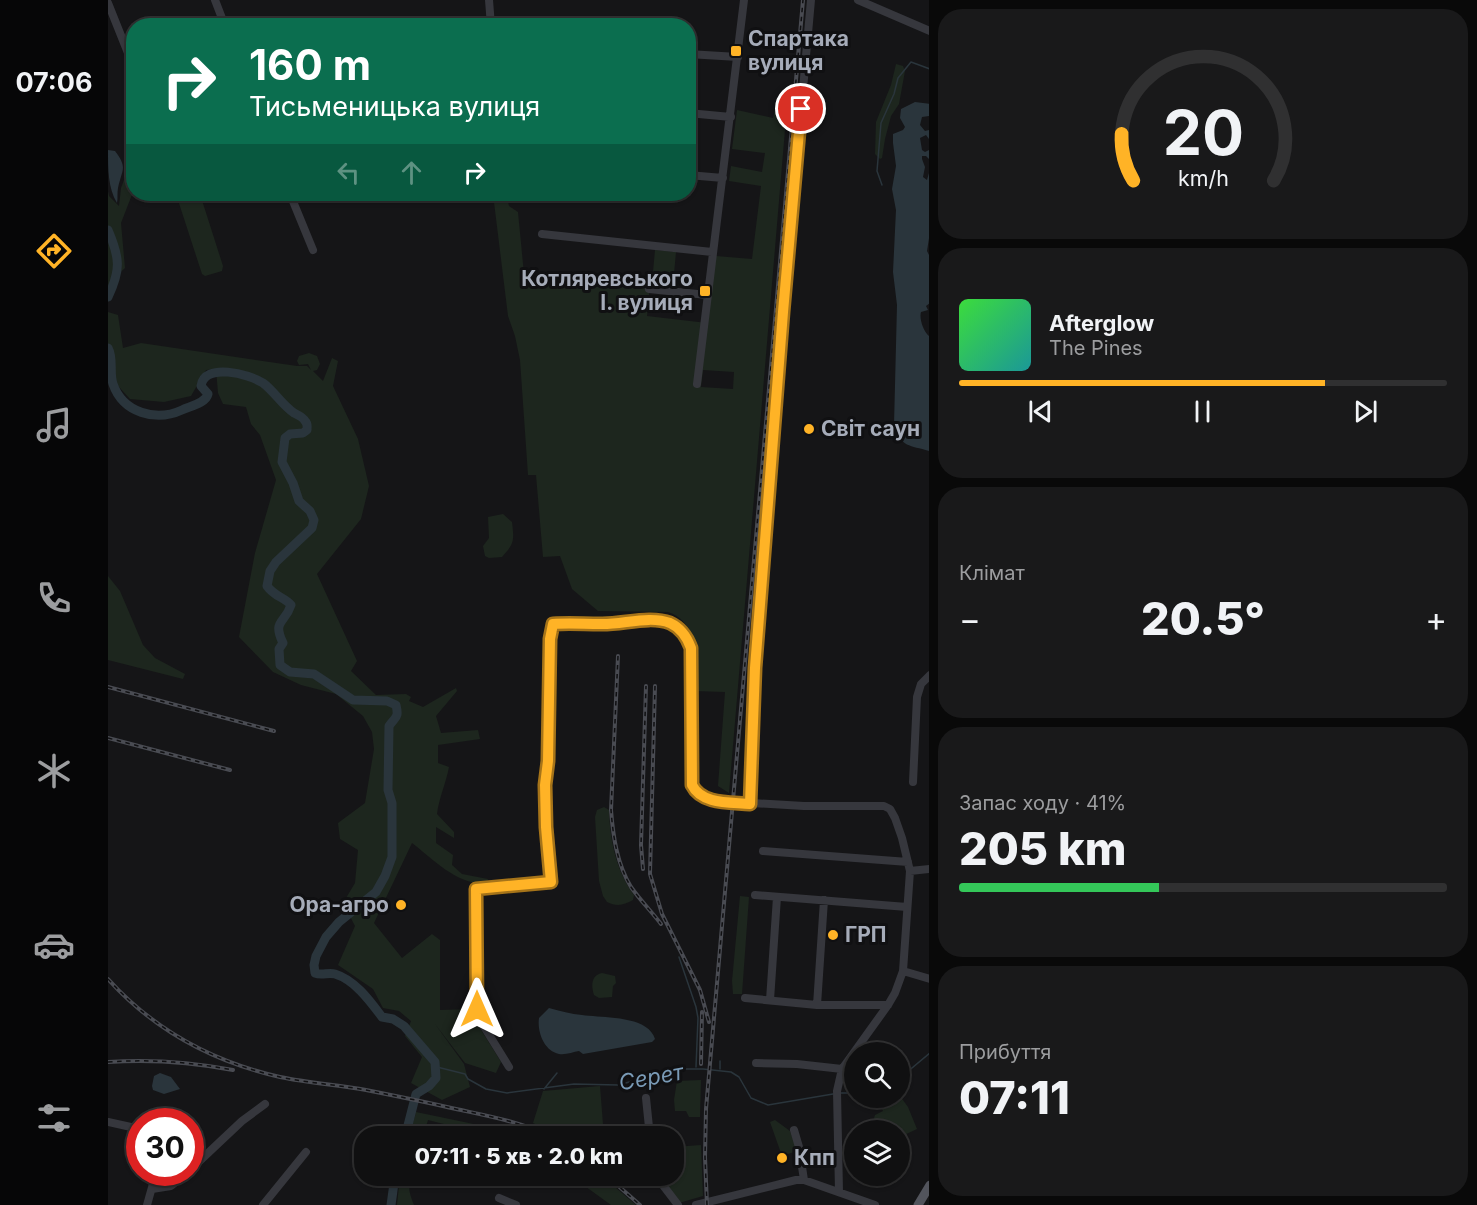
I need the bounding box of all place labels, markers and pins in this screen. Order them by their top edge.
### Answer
place label: Спартака вулиця [748,26,849,75]
marker: Спартака вулиця [729,44,743,58]
pin [775,83,826,134]
place label: Котляревського І. вулиця [521,266,693,315]
marker: Котляревського І. вулиця [698,284,712,298]
place label: Світ саун [821,416,920,441]
marker: Світ саун [802,422,816,436]
place label: Ора-агро [289,892,389,917]
marker: Ора-агро [394,898,408,912]
place label: ГРП [845,922,887,947]
marker: ГРП [826,928,840,942]
place label: Кпп [794,1145,835,1170]
marker: Кпп [775,1151,789,1165]

